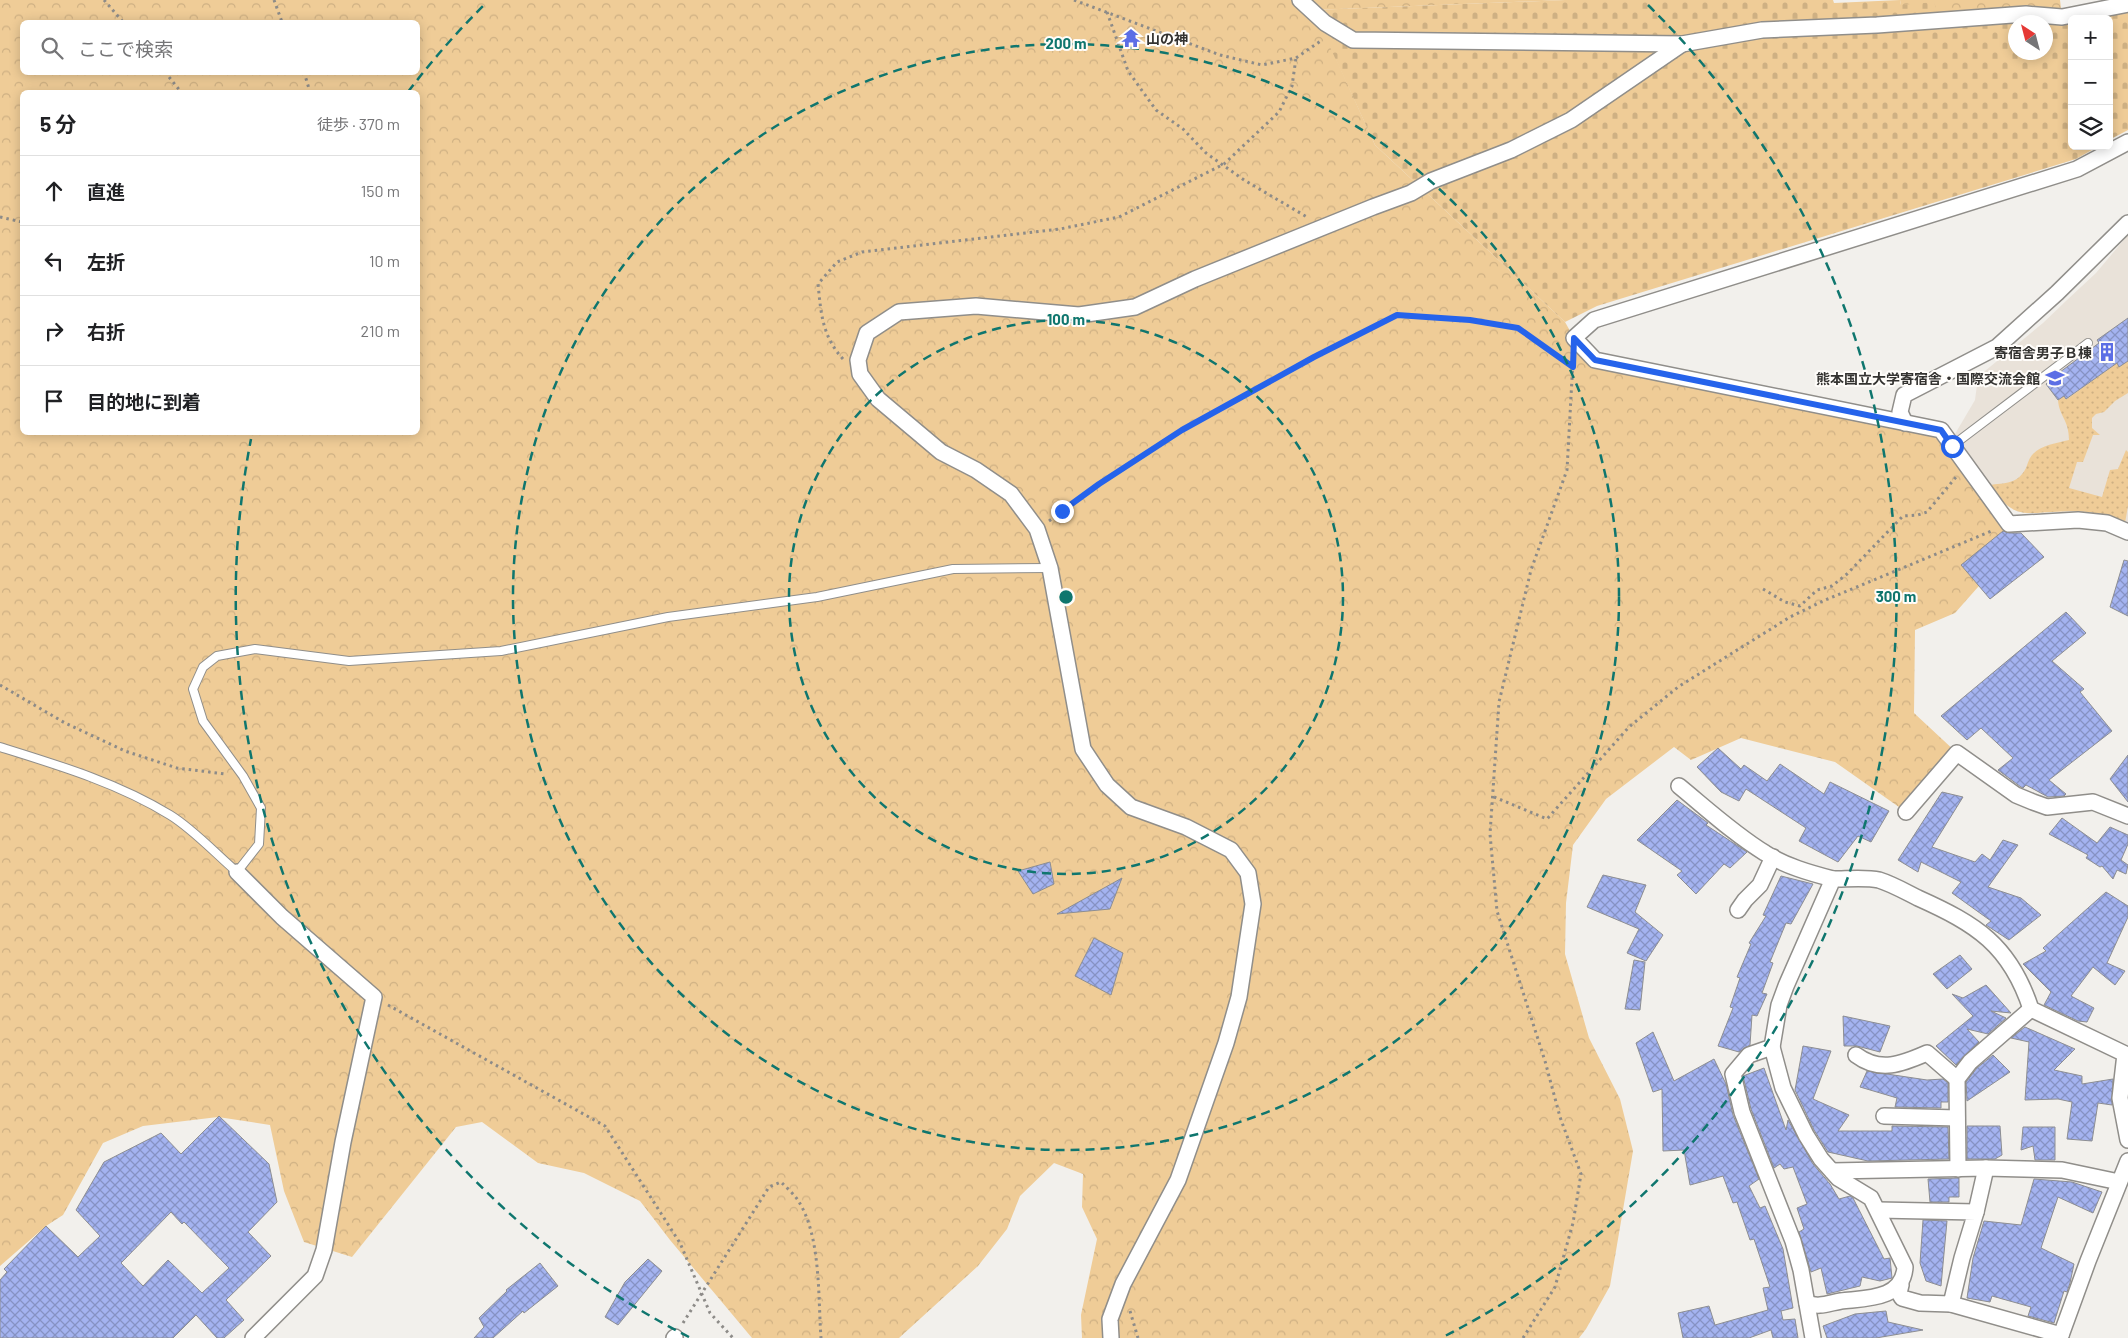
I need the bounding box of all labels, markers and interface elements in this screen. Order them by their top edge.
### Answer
north arrow [2008,15,2053,60]
map controls [2068,15,2113,150]
button: + [2068,15,2113,60]
search box [20,20,420,75]
temple icon: 山の神 [1120,27,1142,49]
place label: 山の神 [1146,30,1188,47]
icon: search [38,34,66,62]
text: 200 m [1045,34,1087,52]
text: ここで検索 [78,37,173,60]
button: − [2068,60,2113,105]
button: layers [2068,105,2113,150]
text: 5 分 [40,111,77,136]
text: 徒歩 · 370 m [317,114,400,133]
icon: ahead [40,177,68,205]
text: 直進 [87,180,125,203]
text: 150 m [361,181,400,200]
icon: left [40,247,68,275]
text: 左折 [87,250,125,273]
text: 10 m [369,251,400,270]
text: 100 m [1047,310,1085,328]
icon: right [40,317,68,345]
text: 右折 [87,320,125,343]
text: 210 m [361,321,400,340]
building icon: 寄宿舎男子Ｂ棟 [2096,341,2118,363]
place label: 寄宿舎男子Ｂ棟 [1994,344,2092,361]
school or university icon: 熊本国立大学寄宿舎・国際交流会館 [2044,367,2066,389]
place label: 熊本国立大学寄宿舎・国際交流会館 [1816,370,2040,387]
icon: arrive [40,387,68,415]
text: 目的地に到着 [87,390,201,413]
route start [1941,435,1964,458]
route end [1051,500,1074,523]
text: 300 m [1876,587,1916,605]
centre of rings [1057,588,1075,606]

